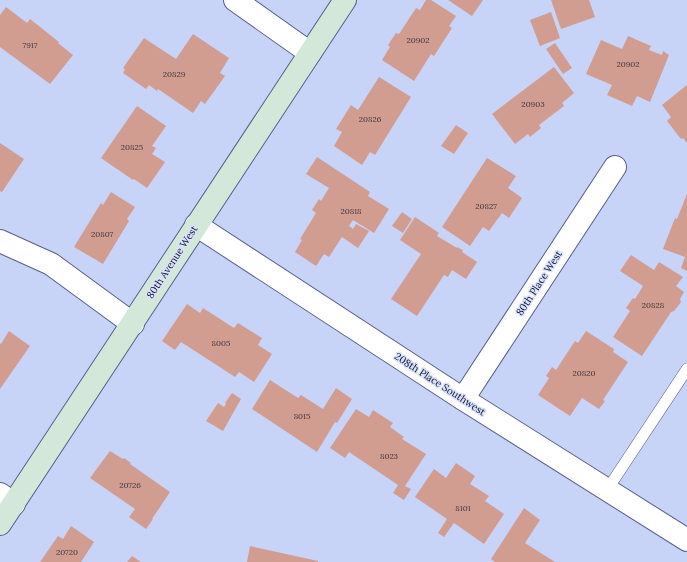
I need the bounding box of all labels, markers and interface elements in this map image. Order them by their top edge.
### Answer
house number: 20902 [406,35,430,45]
house number: 7917 [23,40,38,50]
house number: 20902 [616,59,640,69]
house number: 20829 [163,69,186,79]
house number: 20903 [521,99,545,109]
house number: 20826 [359,114,382,124]
house number: 20825 [121,142,143,152]
house number: 20827 [475,201,497,211]
house number: 20818 [340,206,362,216]
street label: 80th Avenue West [144,223,200,301]
house number: 20807 [91,229,113,239]
street label: 80th Place West [513,248,565,318]
house number: 20828 [642,300,665,310]
house number: 8005 [212,338,230,348]
street label: 208th Place Southwest [392,350,488,418]
house number: 20820 [572,368,596,378]
house number: 8015 [294,411,310,421]
house number: 8023 [380,451,399,461]
house number: 20726 [119,480,141,490]
house number: 8101 [455,503,471,513]
house number: 20720 [56,547,78,557]

